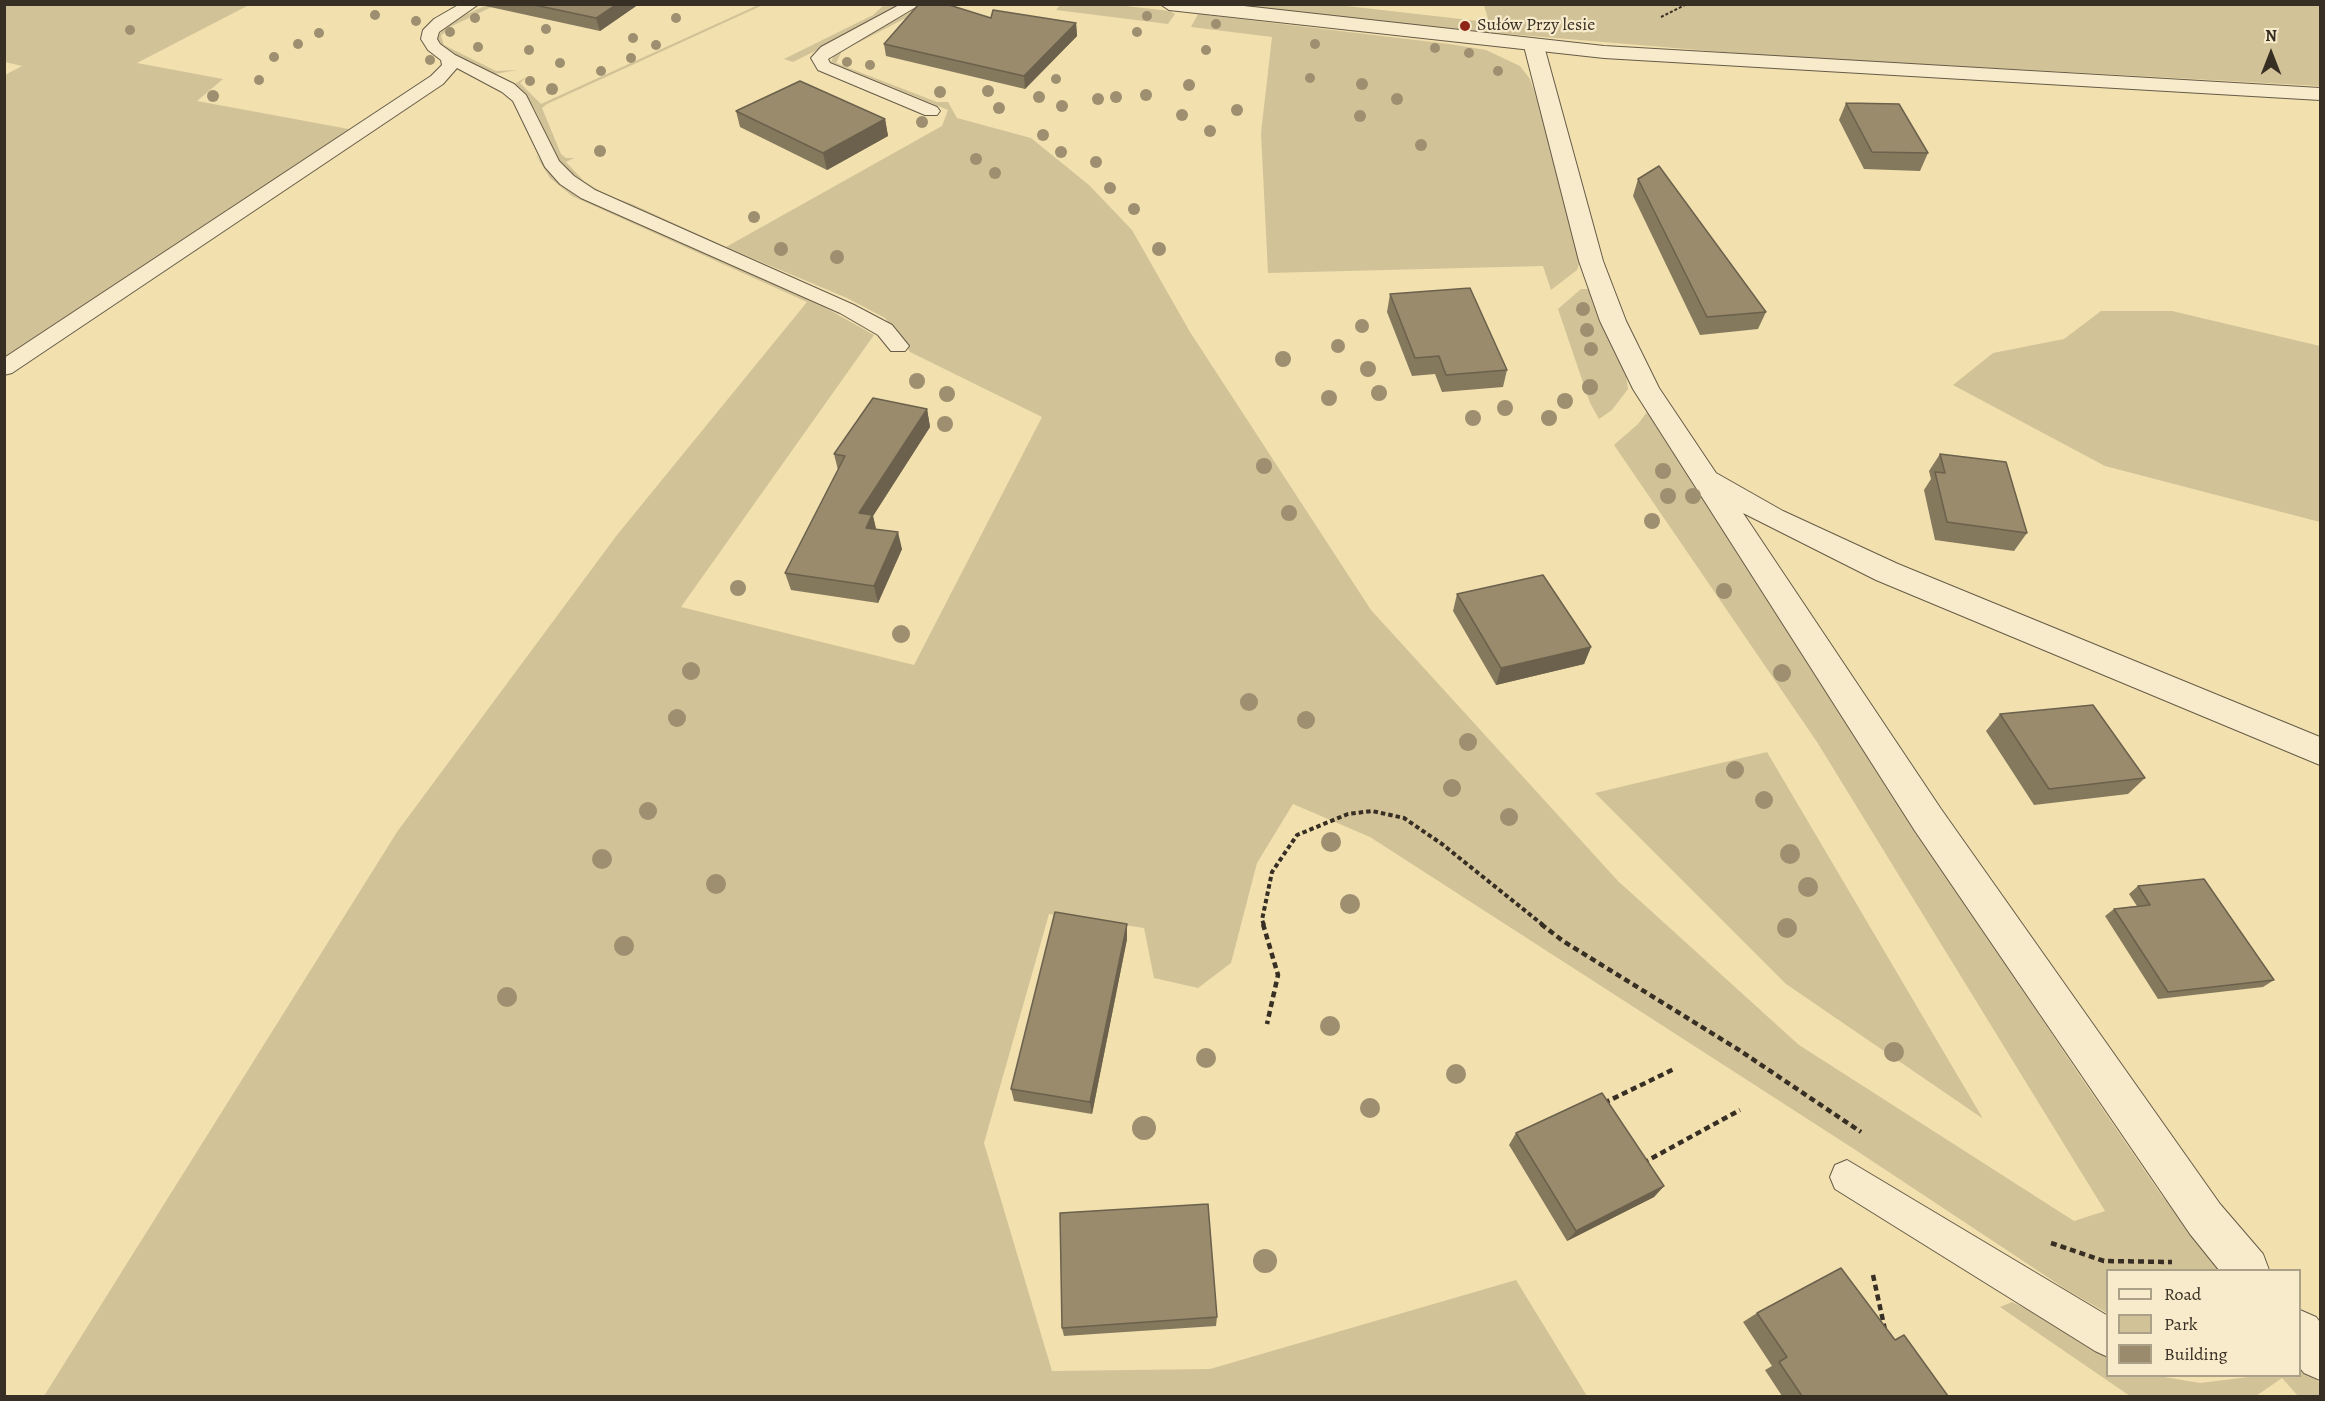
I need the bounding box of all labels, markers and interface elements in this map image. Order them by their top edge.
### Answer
place label: Sułów Przy lesie [1477,15,1595,37]
marker: Sułów Przy lesie [1458,19,1472,33]
north arrow [2241,24,2301,84]
text: N [2265,25,2277,47]
legend [2106,1269,2301,1377]
text: Road [2164,1282,2201,1306]
text: Park [2164,1312,2198,1336]
text: Building [2164,1342,2228,1366]

